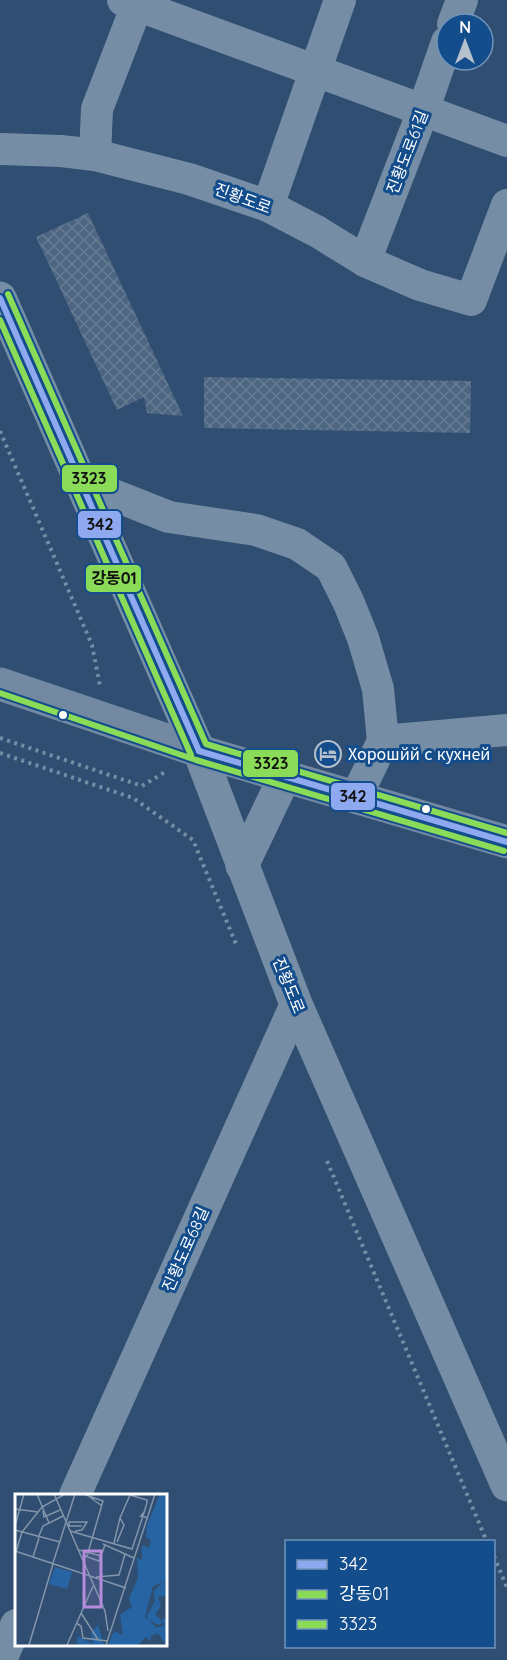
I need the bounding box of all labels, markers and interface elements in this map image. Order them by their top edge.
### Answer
north arrow [435,12,495,72]
text: N [459,17,471,37]
street label: 진황도로61길 [382,107,432,197]
street label: 진황도로 [212,179,274,218]
line badge: 3323 [61,464,118,493]
text: 3323 [72,468,106,488]
line badge: 342 [77,510,122,539]
text: 342 [86,514,114,534]
line badge: 강동01 [85,564,142,593]
text: 강동01 [91,568,137,588]
unlabelled marker [57,709,69,721]
hotel icon: Хорошйй с кухней [313,739,343,769]
place label: Хорошйй с кухней [348,744,490,764]
line badge: 3323 [242,749,299,778]
text: 3323 [254,753,288,773]
line badge: 342 [330,782,376,811]
text: 342 [339,786,367,806]
unlabelled marker [420,803,432,815]
street label: 진황도로 [269,954,309,1016]
street label: 진황도로68길 [157,1203,213,1295]
inset map [15,1494,166,1645]
legend [285,1540,495,1648]
text: 342 [339,1552,368,1575]
text: 강동01 [339,1582,390,1605]
text: 3323 [339,1612,377,1635]

